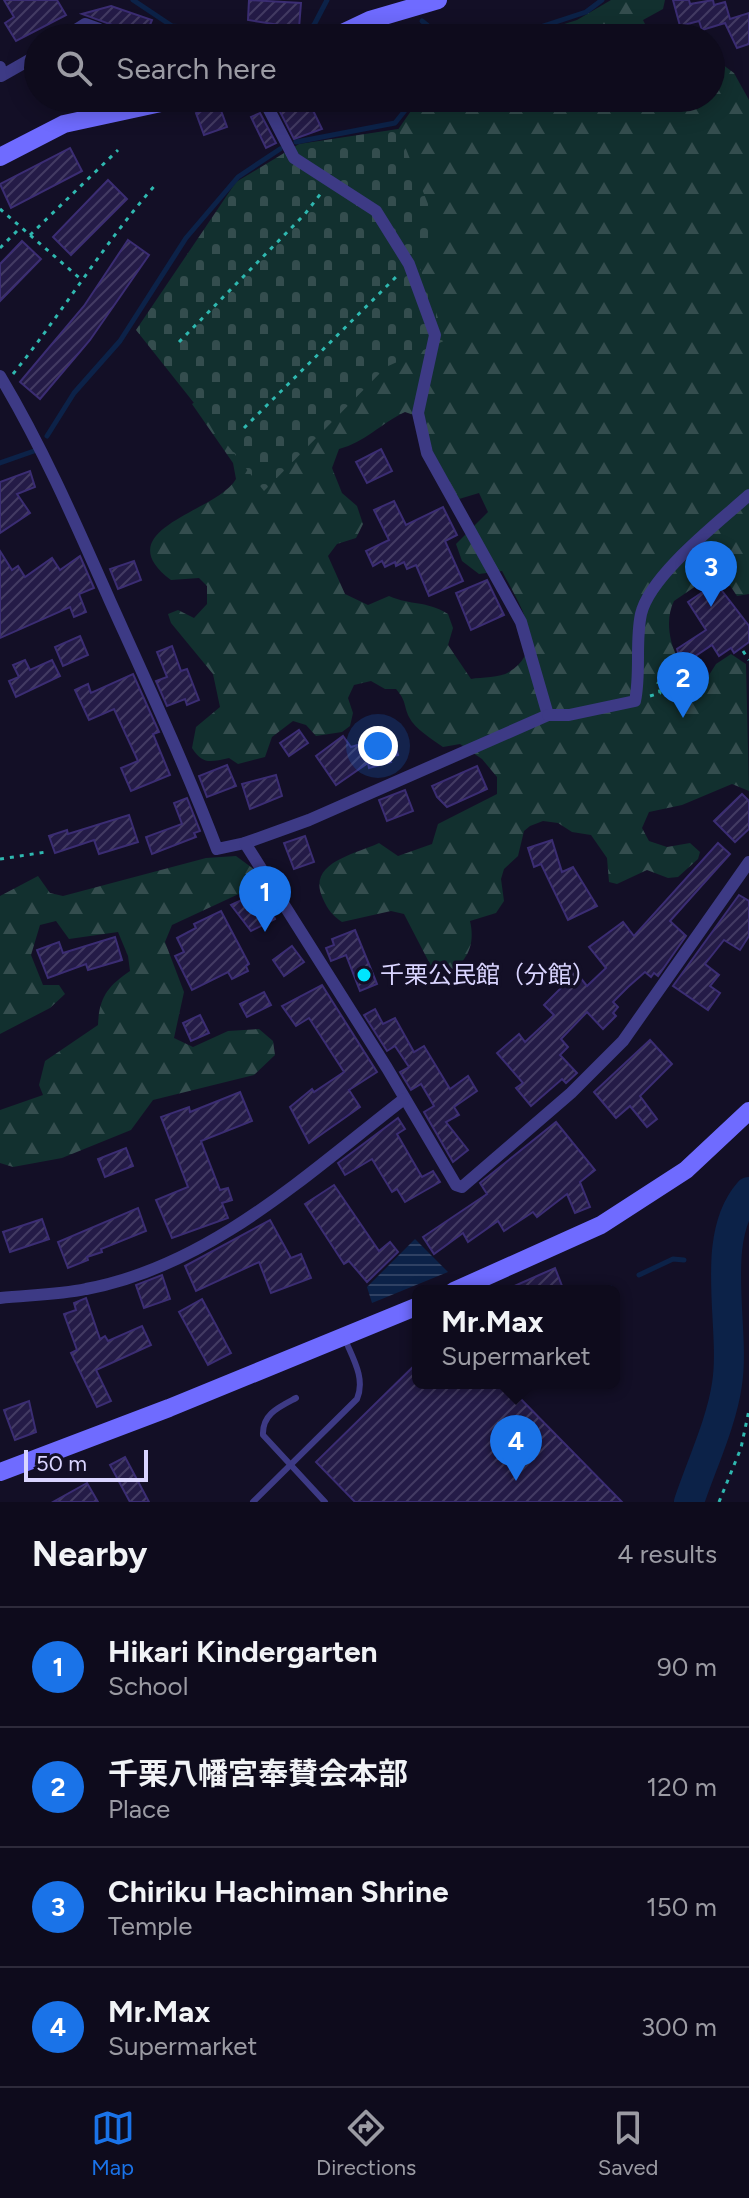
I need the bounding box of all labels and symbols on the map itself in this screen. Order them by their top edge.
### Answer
pin: 3 [685,541,737,607]
pin: 2 [657,652,709,718]
your location [358,726,398,766]
pin: 1 [239,866,291,932]
place label: 千栗公民館（分館） [380,960,596,989]
marker: 千栗公民館（分館） [355,966,373,984]
pin: 4 [490,1415,542,1481]
scale bar [24,1446,148,1482]

